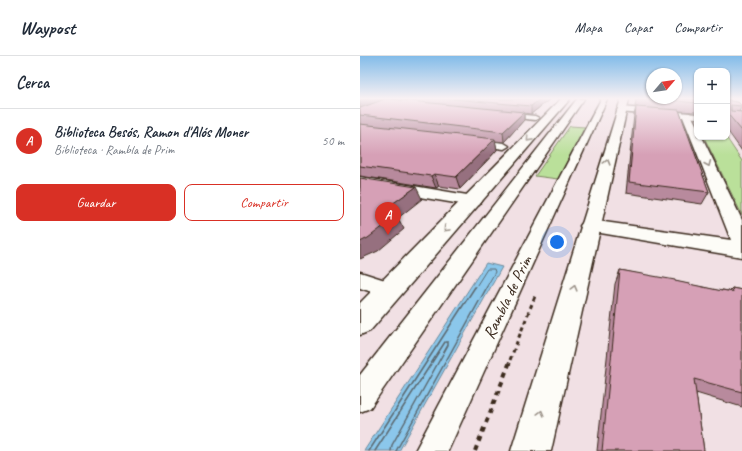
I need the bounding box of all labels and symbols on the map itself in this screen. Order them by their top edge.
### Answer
north arrow [646,68,682,104]
one-way arrow [527,134,534,142]
one-way arrow [602,159,611,166]
one-way arrow [703,159,711,167]
pin: A [375,202,401,235]
one-way arrow [443,224,451,232]
your location [547,232,567,252]
street label: Rambla de Prim [478,252,537,342]
one-way arrow [569,284,578,291]
one-way arrow [536,410,544,417]

